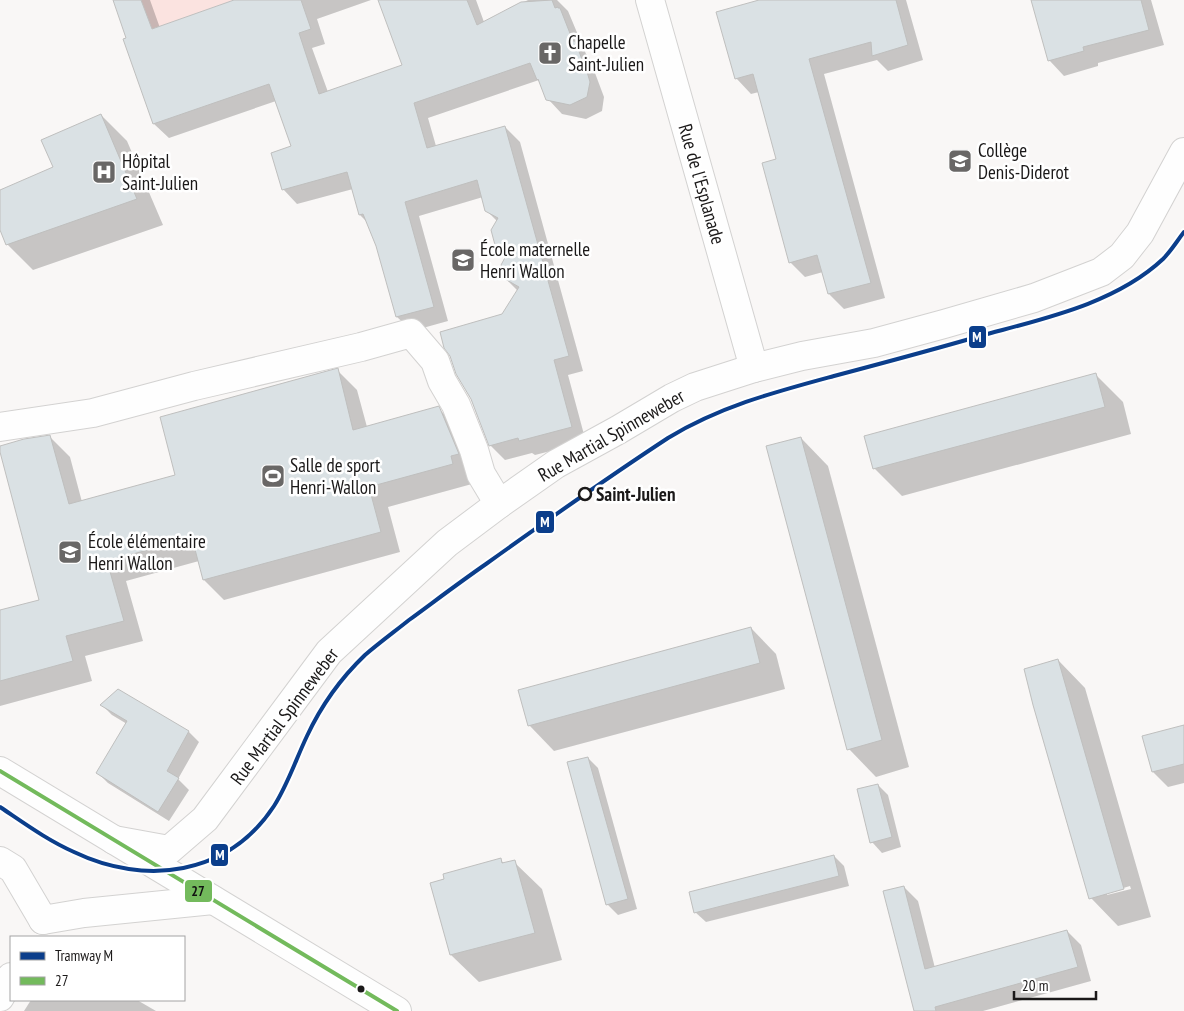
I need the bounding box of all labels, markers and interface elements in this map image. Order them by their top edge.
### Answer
place label: Chapelle Saint-Julien [568,30,644,76]
church icon: Chapelle Saint-Julien [537,40,563,66]
street label: Rue de l'Esplanade [673,121,731,247]
place label: Collège Denis-Diderot [978,138,1070,184]
school or university icon: Collège Denis-Diderot [947,148,973,174]
place label: Hôpital Saint-Julien [122,149,198,195]
hospital icon: Hôpital Saint-Julien [91,159,117,185]
place label: École maternelle Henri Wallon [480,237,590,283]
school or university icon: École maternelle Henri Wallon [450,247,476,273]
line badge: M [968,325,987,349]
text: M [972,328,982,346]
street label: Rue Martial Spinneweber [534,383,689,487]
place label: Salle de sport Henri-Wallon [290,453,381,499]
sports icon: Salle de sport Henri-Wallon [260,463,286,489]
place label: Saint-Julien [596,482,676,506]
marker: Saint-Julien [578,487,592,501]
line badge: M [535,510,555,534]
text: M [540,513,550,531]
place label: École élémentaire Henri Wallon [88,529,206,575]
school or university icon: École élémentaire Henri Wallon [57,539,83,565]
street label: Rue Martial Spinneweber [225,642,344,789]
line badge: M [210,843,229,867]
text: M [215,846,225,864]
line badge: 27 [184,879,213,903]
text: 27 [191,882,205,900]
legend [10,936,185,1001]
text: Tramway M [55,946,113,965]
scale bar [1014,968,1096,1000]
text: 27 [55,971,69,990]
text: 20 m [1022,976,1048,995]
unlabelled marker [356,984,366,994]

